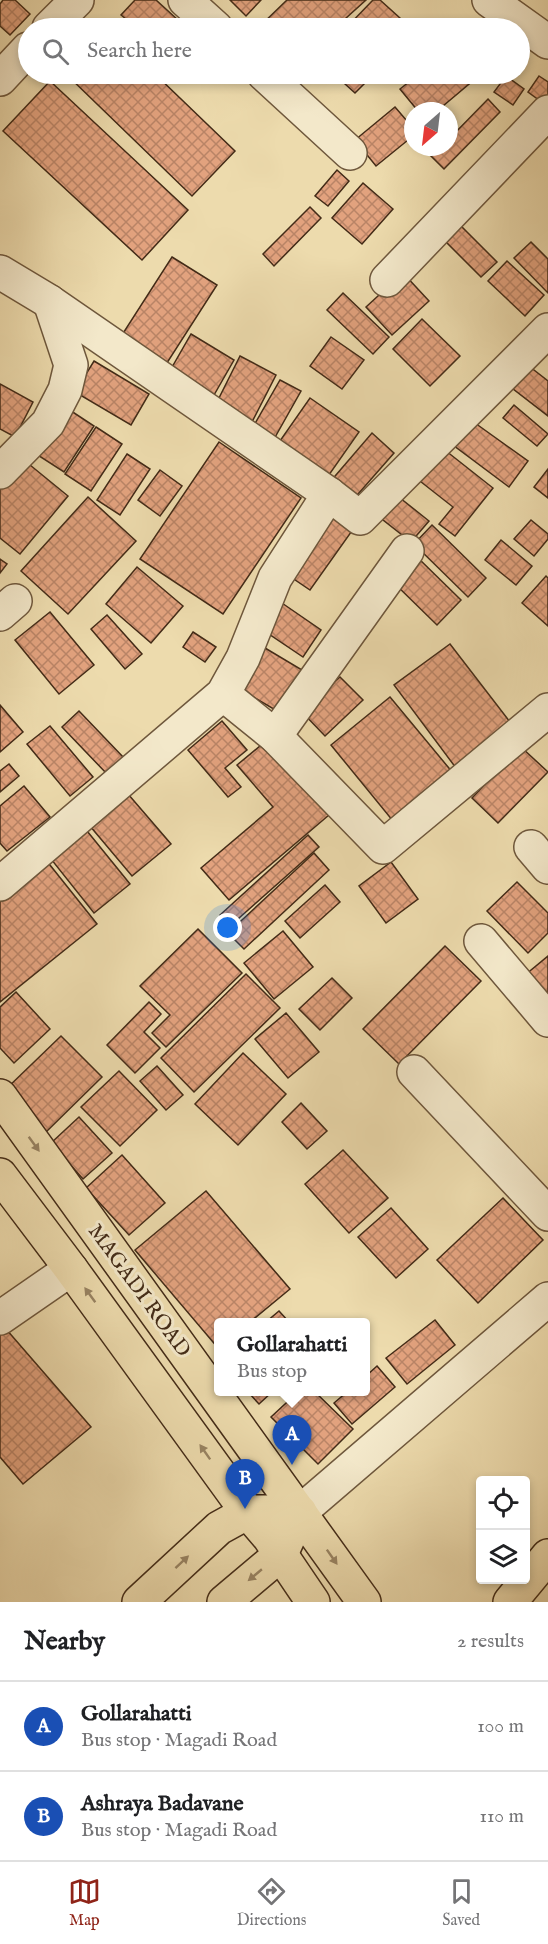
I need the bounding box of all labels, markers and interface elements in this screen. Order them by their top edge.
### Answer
search box [18,18,530,84]
icon: search [39,35,72,68]
text: Search here [87,37,192,65]
north arrow [404,102,458,156]
your location [213,913,242,942]
one-way arrow [28,1135,40,1151]
street label: MAGADI ROAD [81,1219,196,1363]
one-way arrow [85,1288,97,1303]
popup [214,1318,370,1396]
text: Gollarahatti [237,1331,347,1359]
text: Bus stop [237,1359,307,1384]
pin: A [272,1416,312,1465]
one-way arrow [200,1445,212,1460]
pin: B [226,1460,264,1509]
map controls [476,1476,530,1584]
button: locate [476,1476,530,1530]
button: layers [476,1530,530,1584]
one-way arrow [326,1548,338,1564]
one-way arrow [175,1555,190,1569]
one-way arrow [247,1569,263,1582]
text: Nearby [24,1625,105,1658]
text: 2 results [457,1629,524,1654]
text: Gollarahatti [81,1700,192,1728]
text: A [37,1714,50,1739]
text: 100 m [477,1714,524,1739]
text: Bus stop · Magadi Road [81,1728,277,1753]
text: Ashraya Badavane [81,1790,244,1818]
text: B [37,1804,50,1829]
text: 110 m [480,1804,524,1829]
text: Bus stop · Magadi Road [81,1818,277,1843]
tab: Map [68,1875,101,1931]
tab: Directions [237,1875,306,1931]
tab: Saved [442,1875,480,1931]

